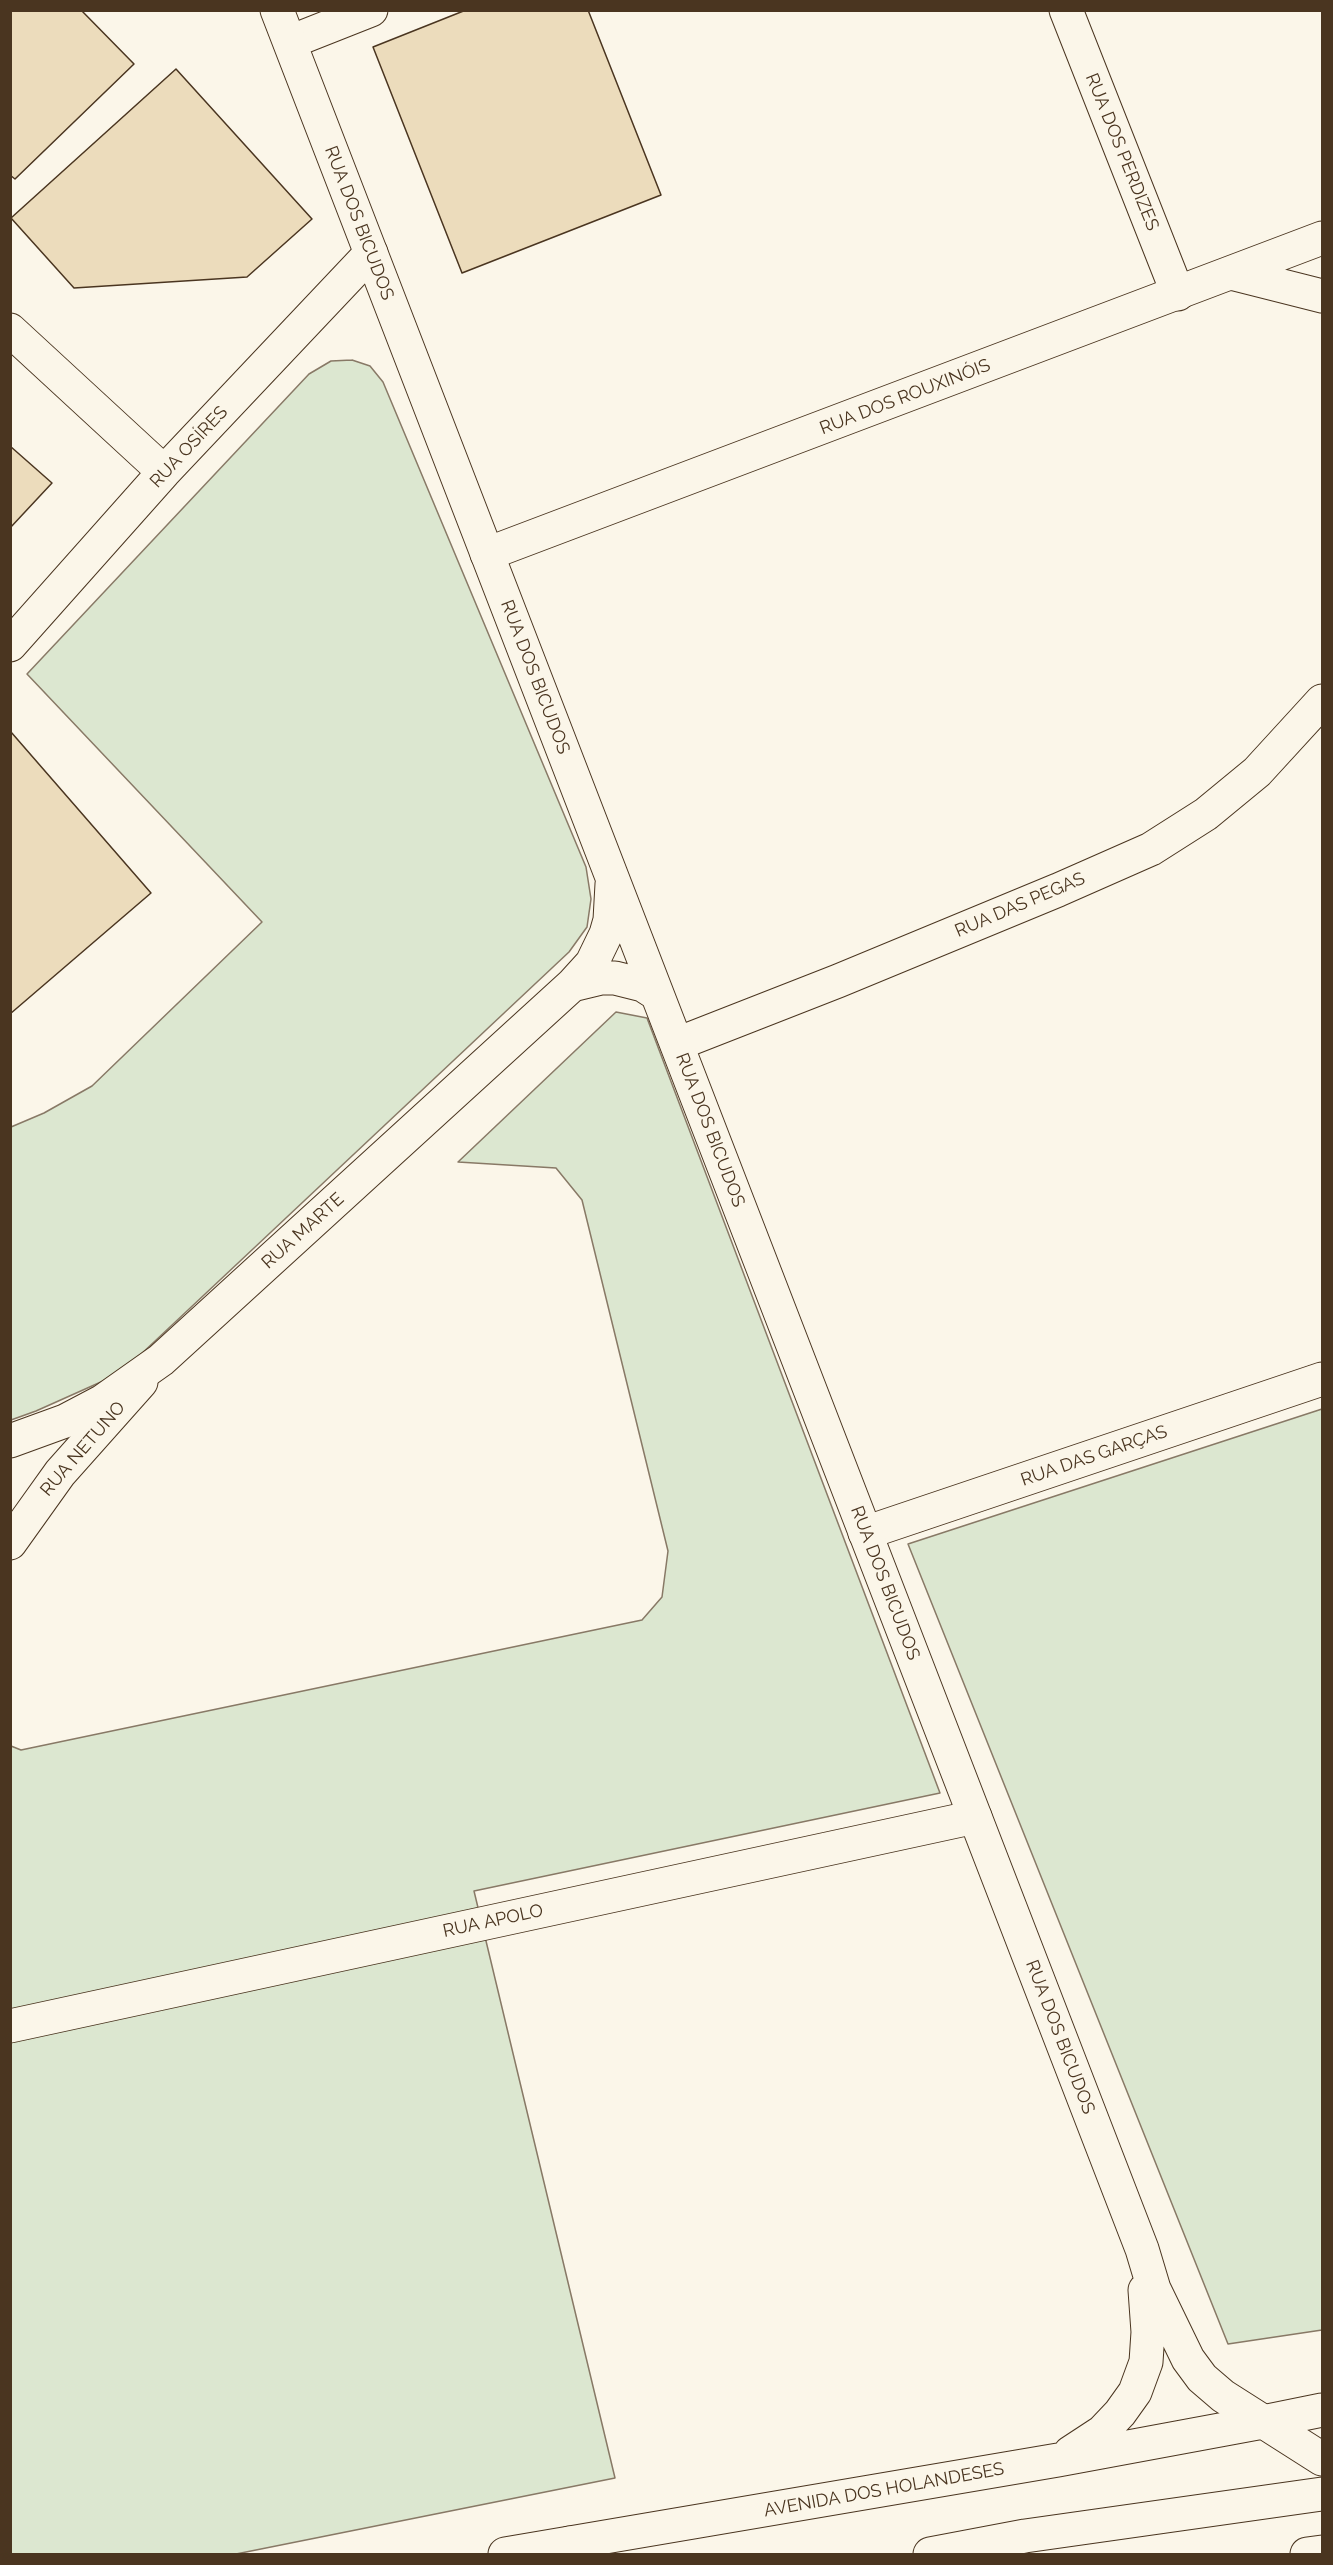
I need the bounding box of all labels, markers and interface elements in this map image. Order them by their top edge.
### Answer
street label: RUA DOS PERDIZES [1081,70,1163,234]
street label: RUA DOS BICUDOS [320,143,398,303]
street label: RUA DOS ROUXINÓIS [817,354,993,440]
street label: RUA OSÍRES [146,402,232,492]
street label: RUA DOS BICUDOS [496,597,574,757]
street label: RUA DAS PEGAS [952,868,1088,942]
street label: RUA DOS BICUDOS [671,1050,749,1210]
street label: RUA MARTE [257,1188,349,1274]
street label: RUA NETUNO [36,1397,130,1501]
street label: RUA DAS GARÇAS [1018,1421,1170,1491]
street label: RUA DOS BICUDOS [846,1503,924,1663]
street label: RUA APOLO [441,1900,545,1942]
street label: RUA DOS BICUDOS [1021,1957,1099,2117]
street label: AVENIDA DOS HOLANDESES [762,2458,1006,2522]

